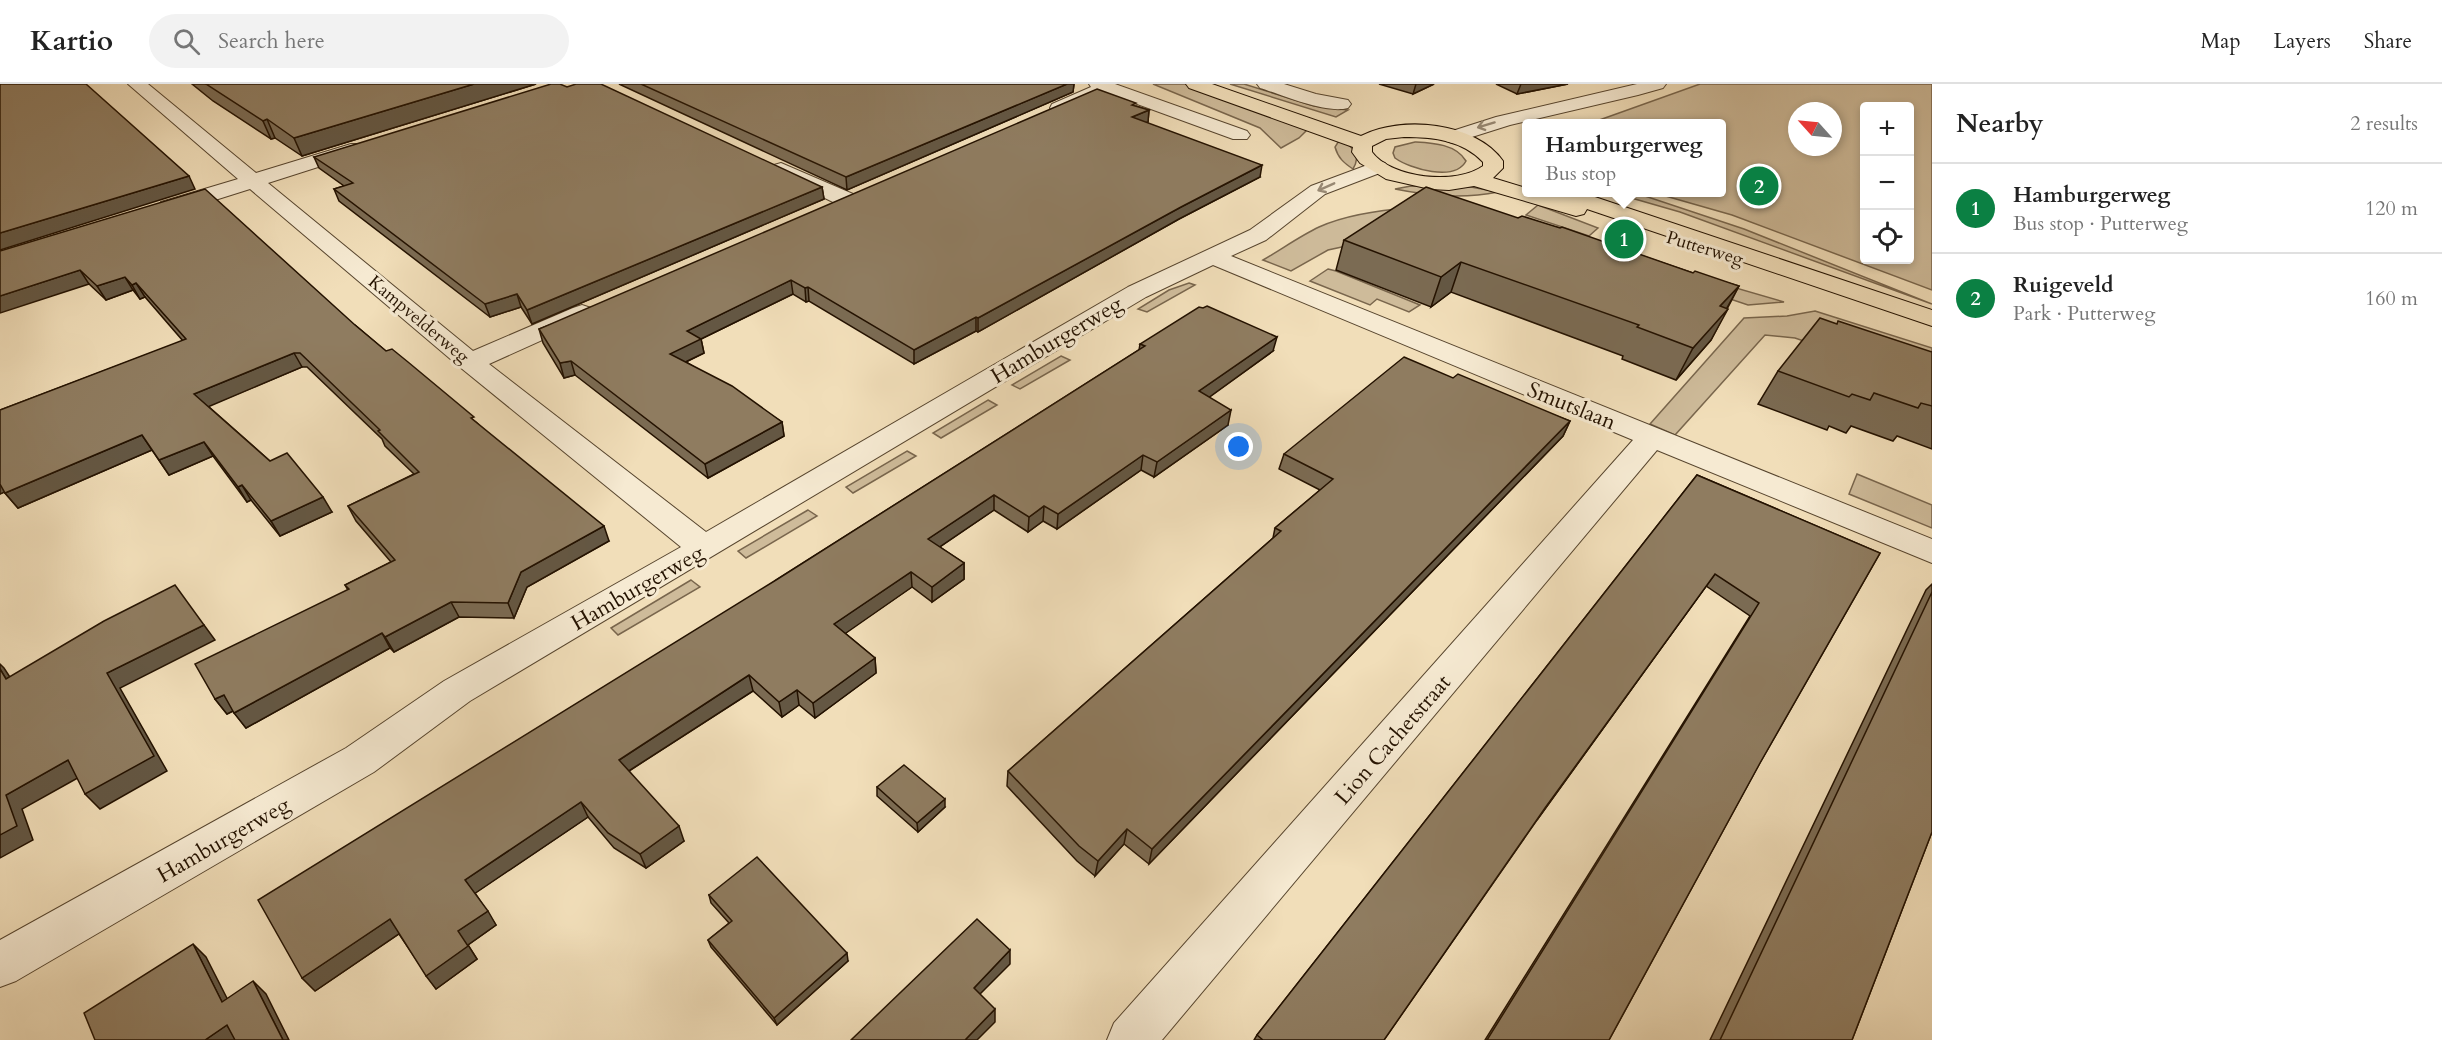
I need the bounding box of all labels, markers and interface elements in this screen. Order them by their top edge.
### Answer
search box [149,14,569,68]
text: Kartio [30,22,113,60]
icon: search [170,25,203,58]
text: Search here [218,26,325,56]
text: Map [2201,27,2241,56]
text: Layers [2274,27,2331,56]
text: Share [2364,27,2412,56]
north arrow [1788,102,1842,156]
map controls [1860,102,1914,264]
button: + [1860,102,1914,156]
text: Nearby [1956,106,2044,141]
text: 2 results [2350,110,2418,137]
popup [1522,119,1726,197]
one-way arrow [1477,120,1496,131]
text: Hamburgerweg [1545,130,1703,160]
button: − [1860,156,1914,210]
text: Bus stop [1545,160,1616,187]
pin: 2 [1740,164,1778,208]
text: Hamburgerweg [2013,180,2170,210]
one-way arrow [1318,182,1336,193]
text: 1 [1970,195,1981,222]
text: 120 m [2365,195,2418,222]
button: locate [1860,210,1914,264]
text: Bus stop · Putterweg [2013,210,2188,237]
pin: 1 [1604,216,1644,262]
street label: Putterweg [1663,225,1747,272]
street label: Kampvelderweg [363,270,475,370]
text: Ruigeveld [2013,270,2114,300]
text: 2 [1970,285,1981,312]
text: 160 m [2365,285,2418,312]
street label: Hamburgerweg [985,288,1129,391]
text: Park · Putterweg [2013,300,2155,327]
street label: Smutslaan [1523,375,1621,437]
your location [1224,432,1253,461]
street label: Hamburgerweg [566,537,710,638]
street label: Lion Cachetstraat [1328,668,1458,811]
street label: Hamburgerweg [152,789,296,890]

